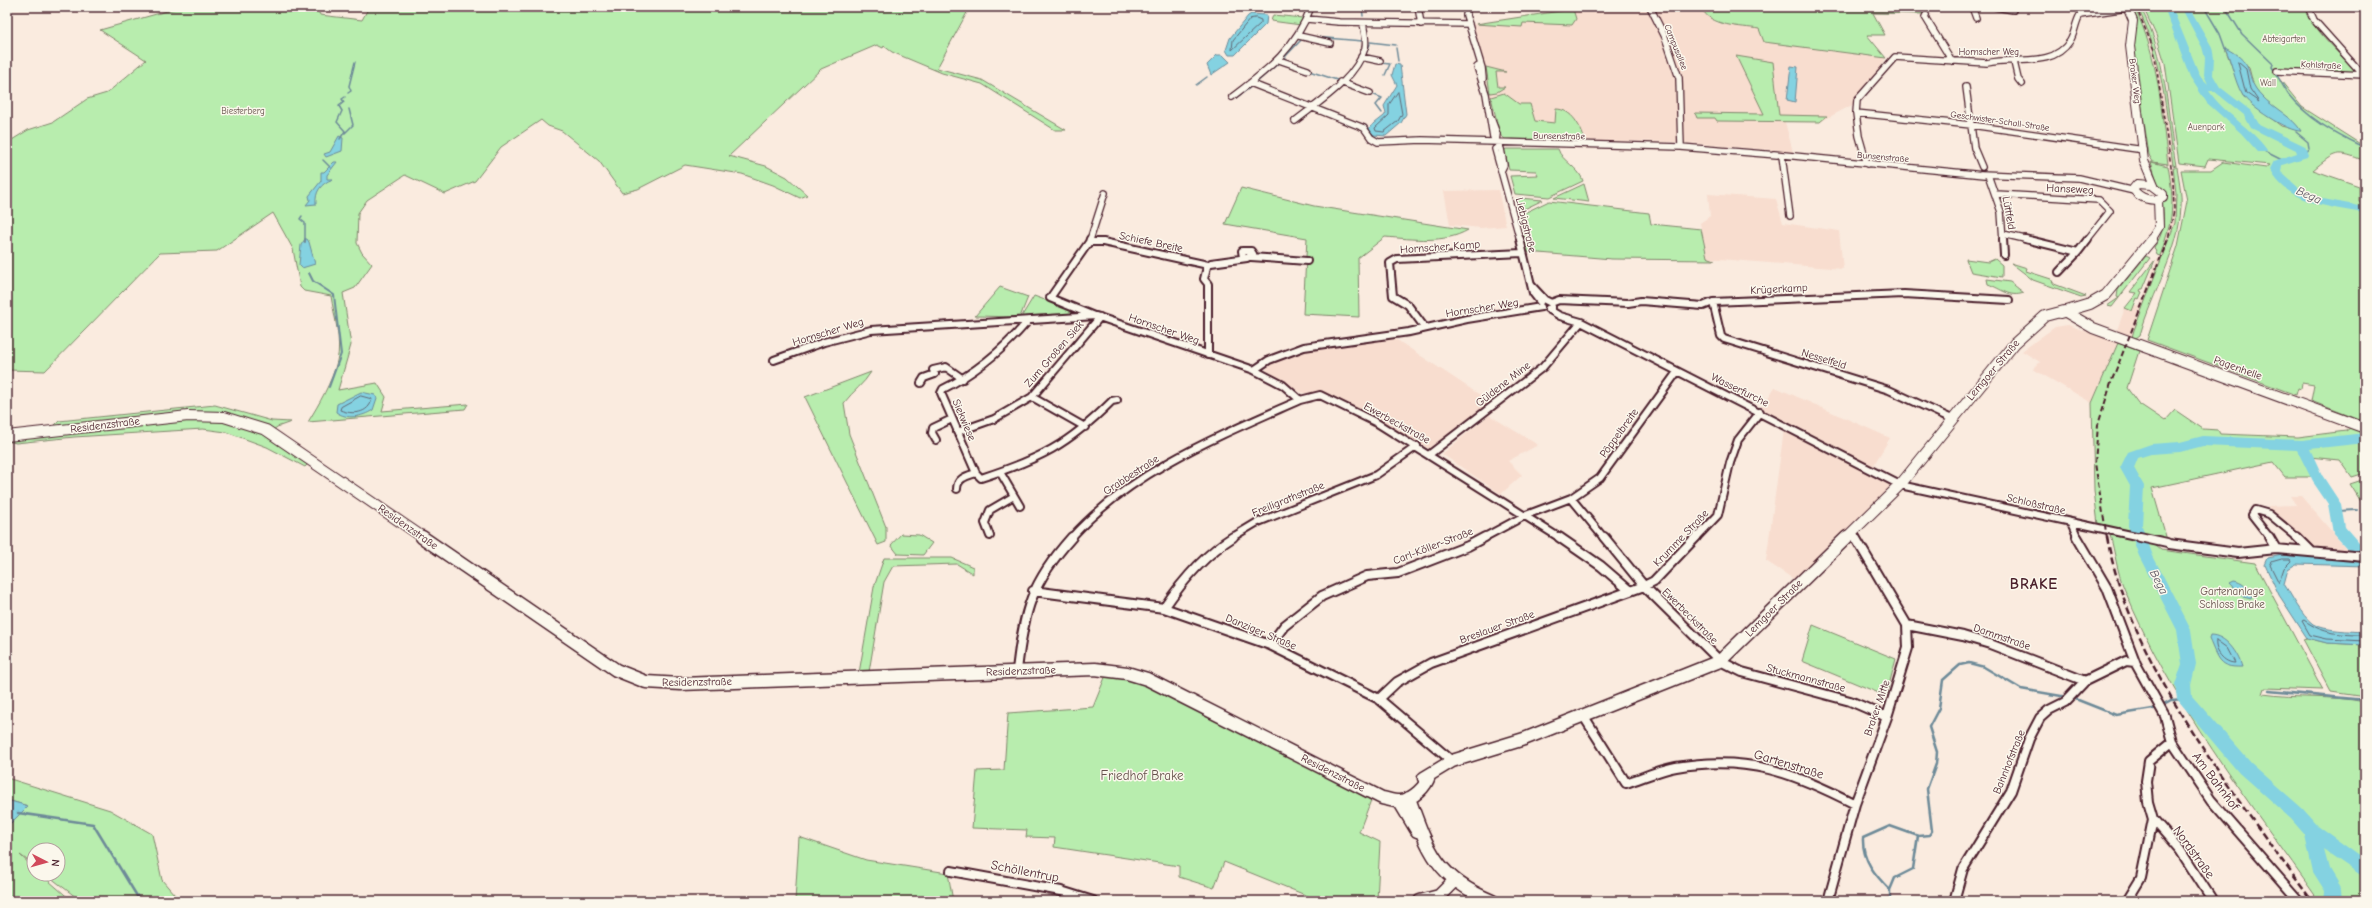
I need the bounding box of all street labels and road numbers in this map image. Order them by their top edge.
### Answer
street label: Campusallee [1662,23,1690,72]
street label: Hornscher Weg [1959,47,2019,57]
street label: Braker Weg [2127,58,2143,104]
street label: Kohlstraße [2301,59,2342,71]
street label: Geschwister-Scholl-Straße [1950,109,2051,133]
street label: Bunsenstraße [1533,131,1586,141]
street label: Bunsenstraße [1857,150,1910,164]
street label: Hanseweg [2046,181,2094,197]
street label: Lüttfeld [2000,195,2018,231]
street label: Liebigstraße [1513,196,1539,254]
street label: Schiefe Breite [1118,229,1184,255]
street label: Hornscher Kamp [1399,238,1481,256]
street label: Krügerkamp [1750,281,1808,297]
street label: Hornscher Weg [1445,296,1519,320]
street label: Hornscher Weg [1127,311,1201,347]
street label: Hornscher Weg [791,315,865,349]
street label: Zum Großen Siek [1022,318,1087,390]
street label: Lemgoer Straße [1964,337,2023,403]
street label: Nesselfeld [1800,346,1848,372]
street label: Pagenhelle [2212,353,2264,383]
street label: Güldene Mine [1473,358,1533,409]
street label: Wasserfurche [1709,370,1772,410]
street label: Siekwiese [949,397,979,443]
street label: Ewerbeckstraße [1362,399,1433,447]
street label: Pöppelbreite [1597,406,1641,460]
street label: Residenzstraße [69,414,141,436]
street label: Grabbestraße [1101,452,1162,498]
street label: Freiligrathstraße [1250,478,1327,519]
street label: Schloßstraße [2005,491,2067,517]
street label: Residenzstraße [376,502,441,553]
street label: Krumme Straße [1651,507,1712,569]
street label: Carl-Köller-Straße [1391,525,1475,567]
street label: Lemgoer Straße [1743,576,1806,639]
street label: Ewerbeckstraße [1659,585,1721,647]
street label: Breslauer Straße [1458,607,1537,647]
street label: Danziger Straße [1224,611,1299,653]
street label: Dammstraße [1972,621,2033,653]
street label: Stuckmannstraße [1765,661,1847,695]
street label: Residenzstraße [986,663,1057,679]
street label: Residenzstraße [662,675,733,689]
street label: Braker Mitte [1861,678,1893,738]
street label: Bahnhofstraße [1990,728,2028,796]
street label: Gartenstraße [1752,746,1826,782]
street label: Am Bahnhof [2189,749,2244,814]
street label: Residenzstraße [1299,751,1368,795]
street label: Nordstraße [2170,823,2218,882]
street label: Schöllentrup [990,857,1060,885]

